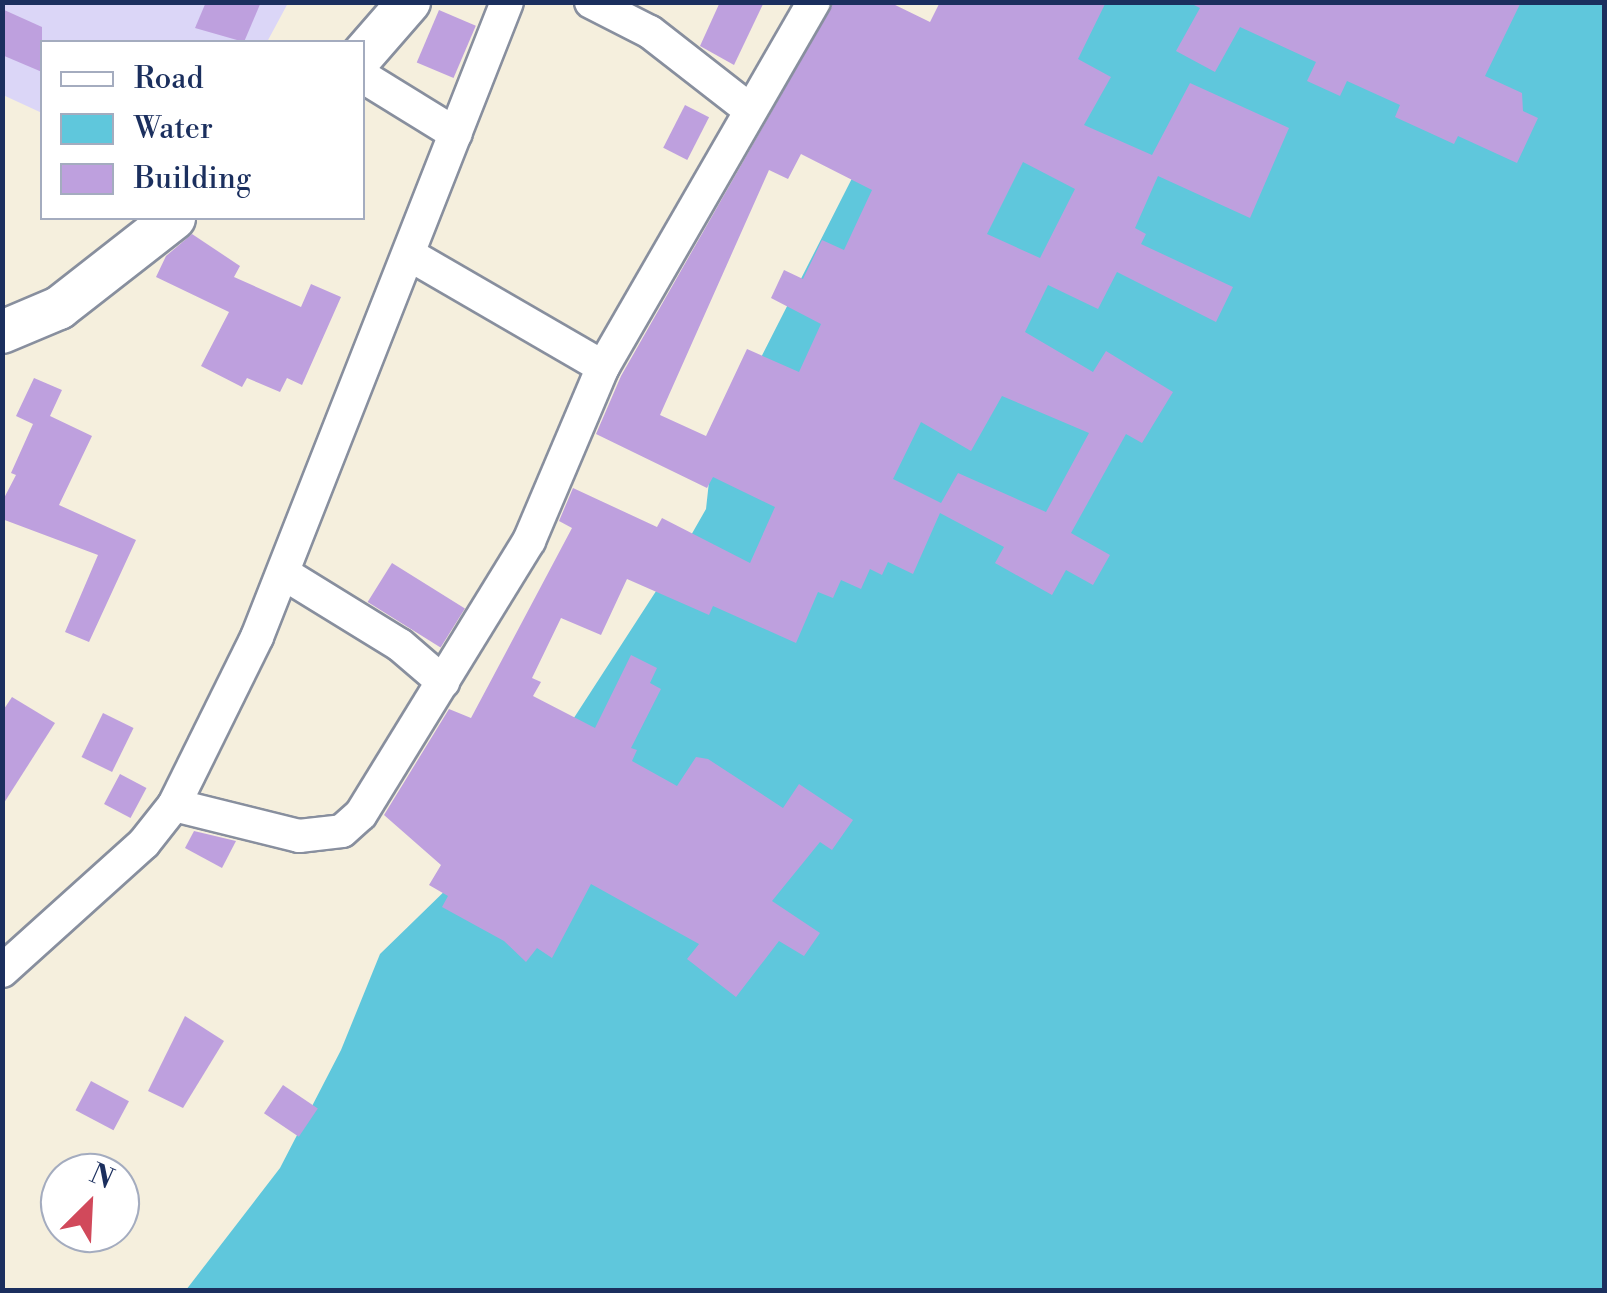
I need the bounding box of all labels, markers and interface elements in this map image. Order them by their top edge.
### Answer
legend [40,40,365,220]
text: Road [134,60,204,98]
text: Water [134,110,213,148]
text: Building [134,160,251,198]
north arrow [40,1153,140,1253]
text: N [84,1156,119,1197]

